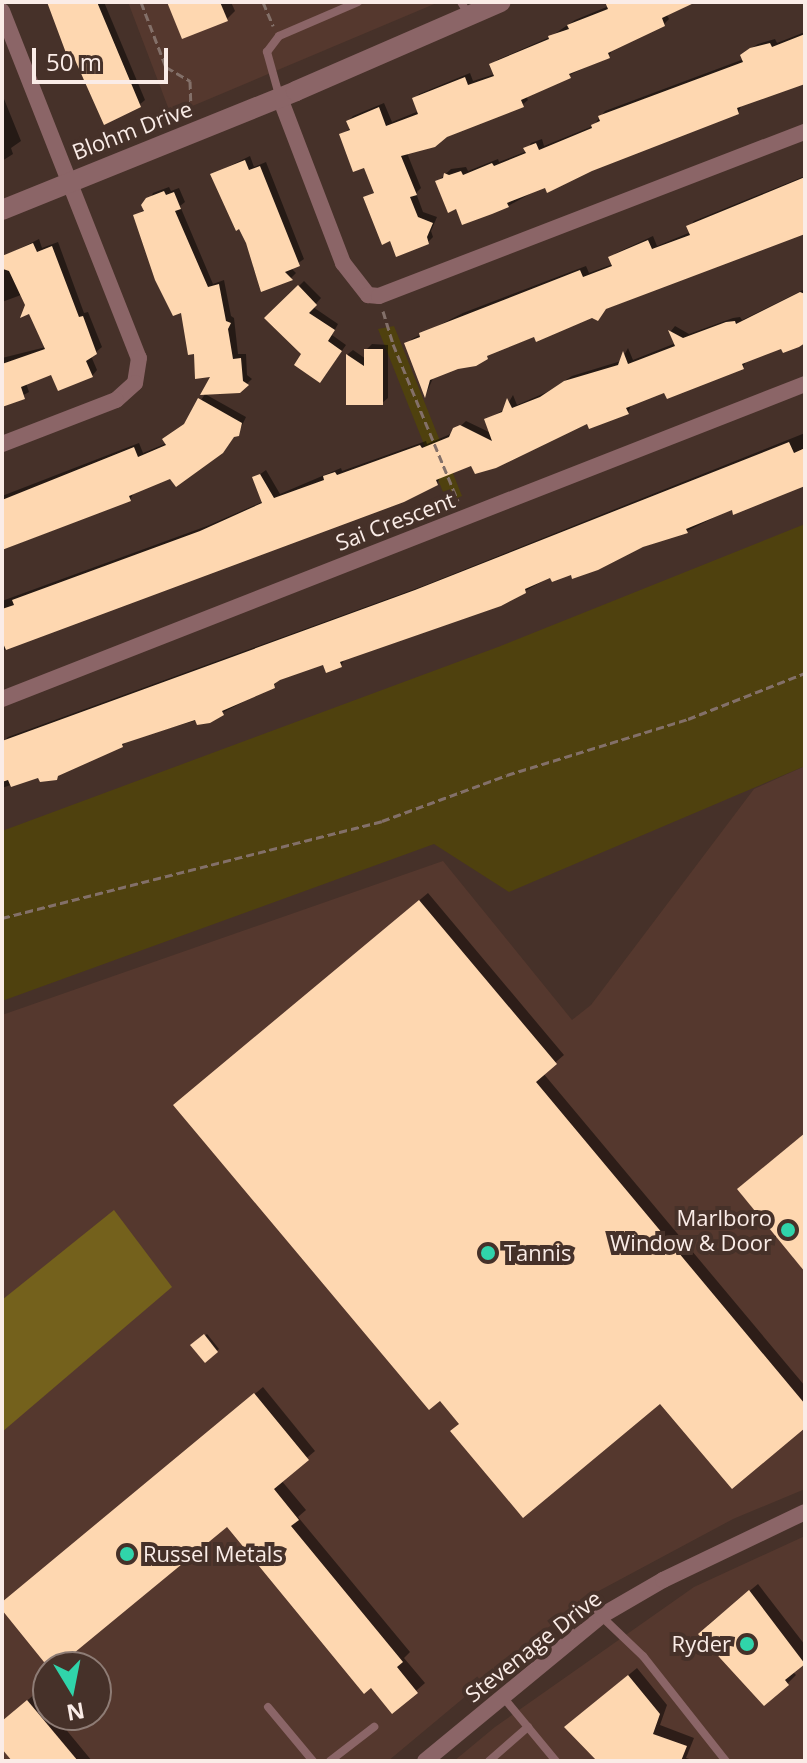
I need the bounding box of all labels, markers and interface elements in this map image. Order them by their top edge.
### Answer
scale bar [36,32,172,82]
text: 50 m [46,45,102,78]
street label: Blohm Drive [68,95,196,165]
street label: Sai Crescent [332,486,458,556]
place label: Marlboro Window & Door [610,1204,772,1256]
marker: Marlboro Window & Door [779,1221,797,1239]
place label: Tannis [504,1240,571,1266]
marker: Tannis [479,1244,497,1262]
place label: Russel Metals [143,1541,283,1567]
marker: Russel Metals [118,1545,136,1563]
street label: Stevenage Drive [460,1585,606,1707]
place label: Ryder [672,1631,731,1657]
marker: Ryder [738,1635,756,1653]
north arrow [32,1651,112,1731]
text: N [64,1696,87,1729]

